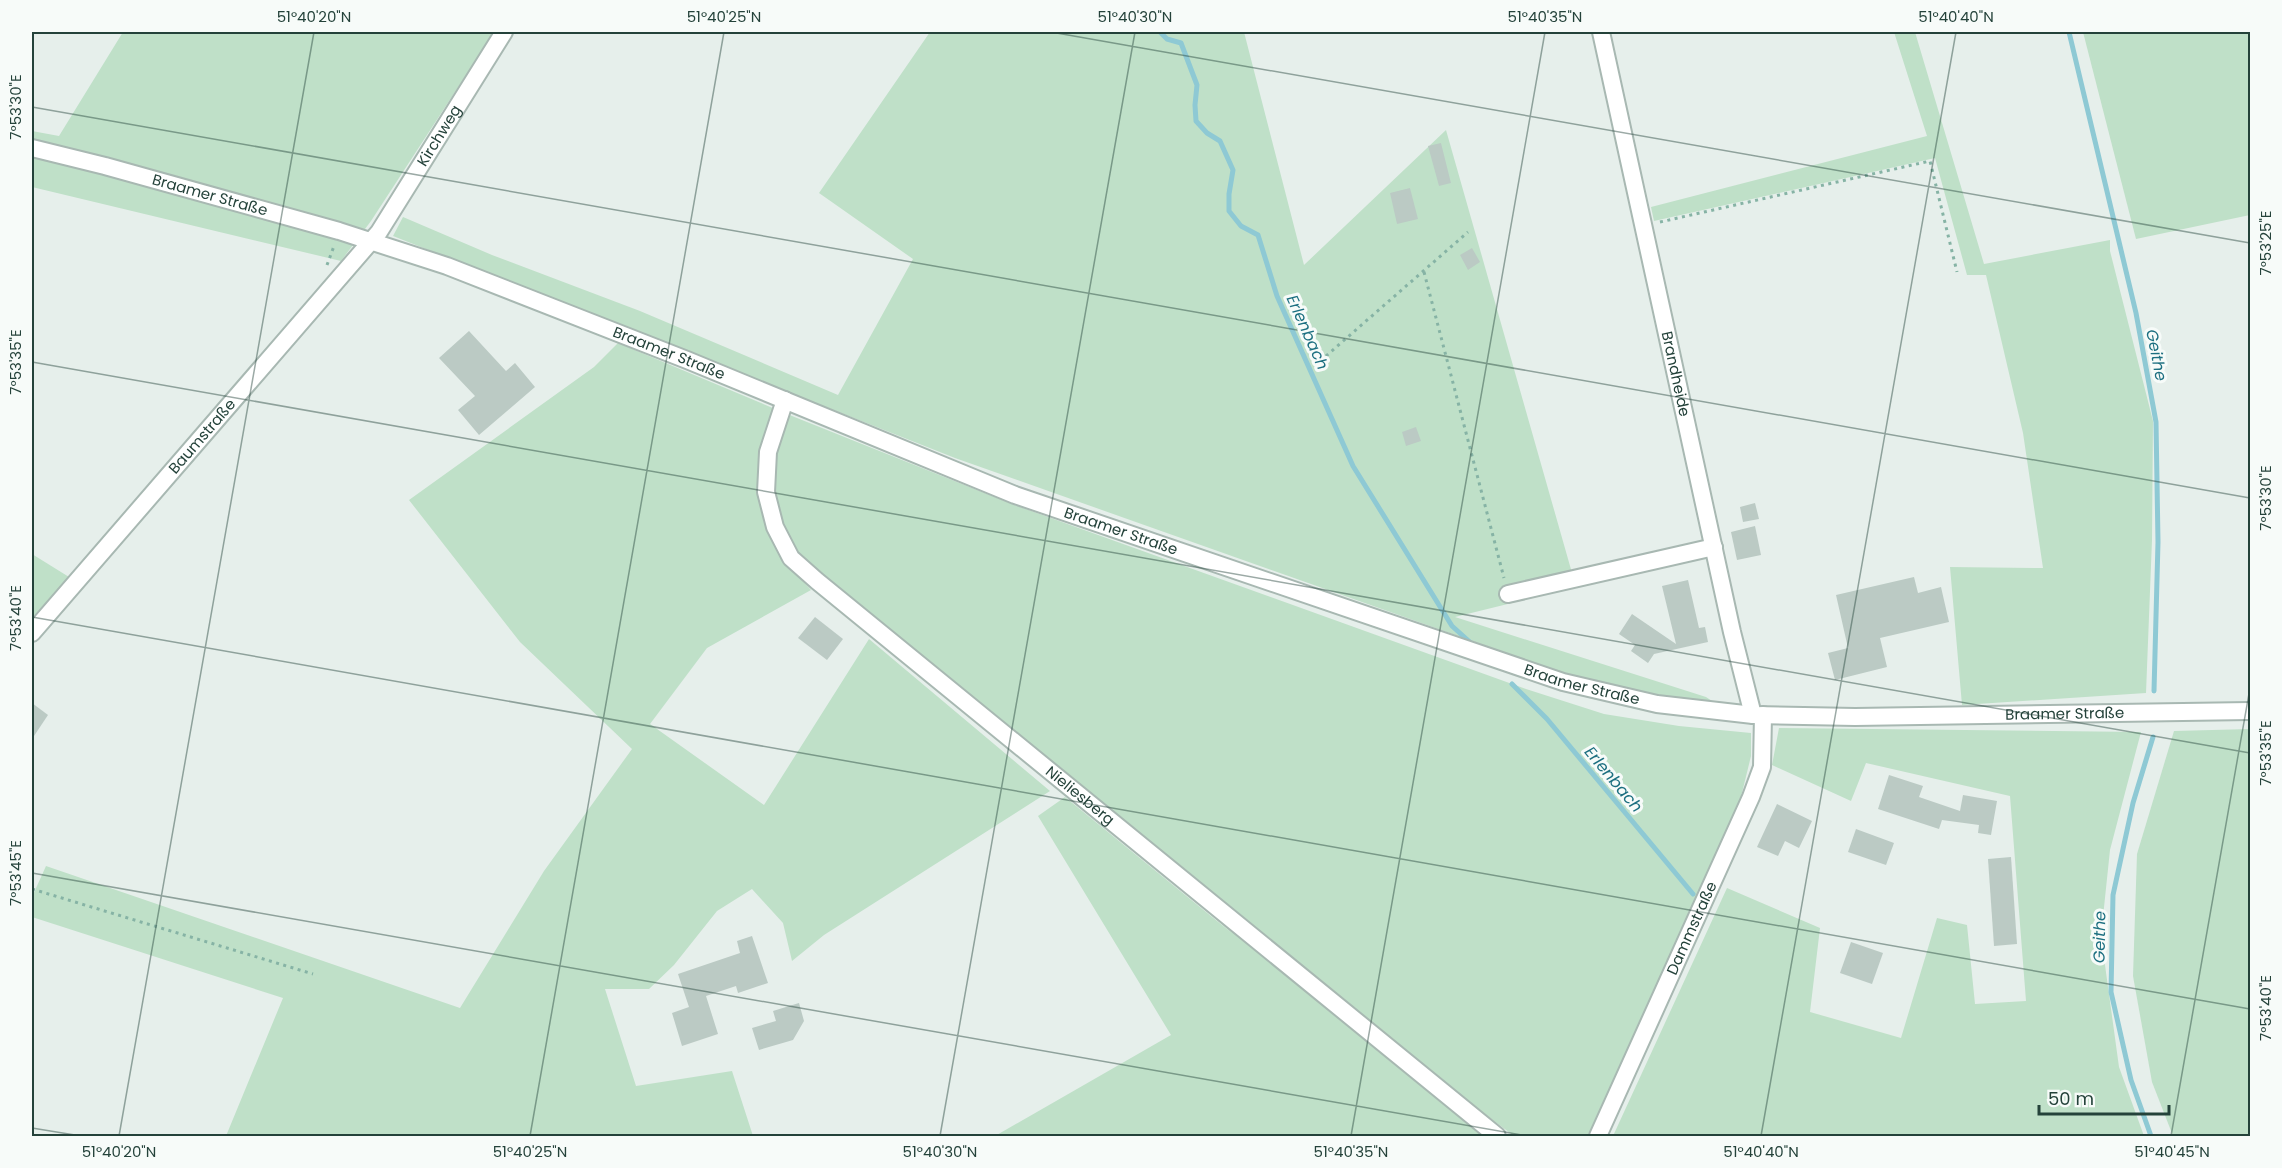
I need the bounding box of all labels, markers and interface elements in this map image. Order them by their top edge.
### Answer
text: 51°40'20"N [277,6,351,27]
text: 51°40'25"N [687,6,761,27]
text: 51°40'30"N [1098,6,1172,27]
text: 51°40'35"N [1508,6,1582,27]
text: 51°40'40"N [1918,6,1994,27]
text: 7°53'30"E [5,74,26,140]
street label: Kirchweg [412,101,466,170]
street label: Braamer Straße [150,169,270,221]
text: 7°53'25"E [2255,210,2276,276]
water label: Erlenbach [1281,291,1334,373]
street label: Braamer Straße [610,321,728,385]
water label: Geithe [2140,327,2173,383]
text: 7°53'35"E [5,329,26,395]
street label: Brandheide [1657,329,1696,418]
street label: Baumstraße [163,394,240,478]
text: 7°53'30"E [2255,465,2276,531]
street label: Braamer Straße [1061,502,1181,560]
text: 7°53'40"E [5,585,26,651]
street label: Braamer Straße [1521,658,1642,710]
street label: Braamer Straße [2005,702,2124,725]
text: 7°53'35"E [2255,720,2276,786]
water label: Erlenbach [1579,741,1648,817]
street label: Nieliesberg [1041,761,1119,830]
text: 7°53'45"E [5,840,26,906]
street label: Dammstraße [1661,878,1722,978]
water label: Geithe [2088,911,2111,963]
text: 7°53'40"E [2255,975,2276,1041]
scale bar [2039,1078,2170,1116]
text: 50 m [2048,1086,2094,1111]
text: 51°40'20"N [82,1141,156,1162]
text: 51°40'25"N [493,1141,567,1162]
text: 51°40'30"N [903,1141,977,1162]
text: 51°40'35"N [1314,1141,1388,1162]
text: 51°40'40"N [1723,1141,1799,1162]
text: 51°40'45"N [2134,1141,2210,1162]

